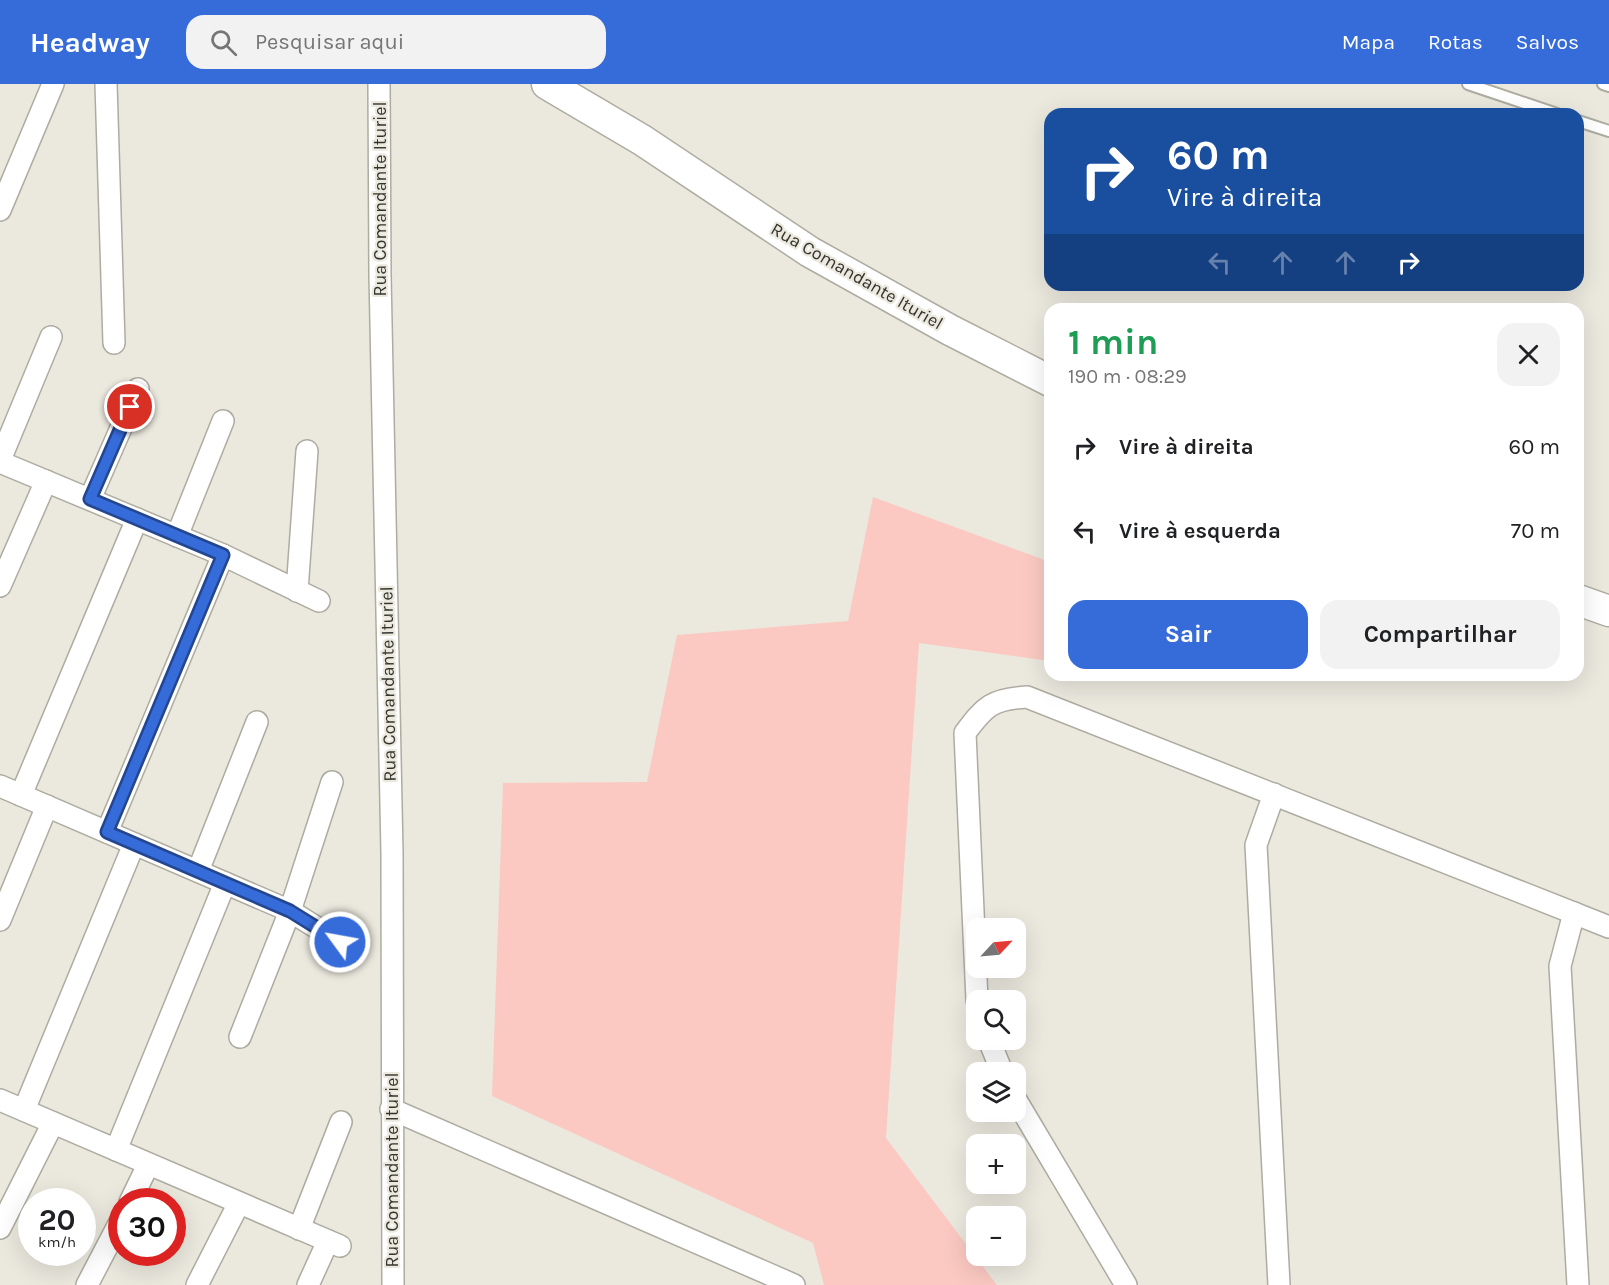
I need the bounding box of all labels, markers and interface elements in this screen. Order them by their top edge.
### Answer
search box [186,15,606,69]
text: Headway [30,26,150,59]
icon: search [207,26,240,59]
text: Pesquisar aqui [255,29,404,55]
text: Mapa [1342,30,1395,54]
text: Rotas [1428,30,1483,54]
text: Salvos [1516,30,1579,54]
street label: Rua Comandante Ituriel [369,101,391,297]
text: 60 m [1167,130,1270,180]
icon: right [1068,132,1146,210]
text: Vire à direita [1167,181,1322,213]
street label: Rua Comandante Ituriel [767,218,947,334]
icon: left [1203,246,1236,279]
icon: ahead [1266,246,1299,279]
icon: ahead [1329,246,1362,279]
icon: right [1392,246,1425,279]
text: 1 min [1068,321,1158,363]
button: close [1497,323,1560,386]
text: 190 m · 08:29 [1068,365,1187,388]
pin [104,381,155,432]
icon: arrive [113,390,146,423]
icon: right [1068,431,1101,464]
text: Vire à direita [1119,434,1254,460]
text: 60 m [1509,434,1560,460]
icon: left [1068,515,1101,548]
text: Vire à esquerda [1119,518,1281,544]
text: 70 m [1511,518,1560,544]
street label: Rua Comandante Ituriel [375,586,401,782]
button: Sair [1068,600,1308,669]
button: Compartilhar [1320,600,1560,669]
position arrow [308,910,372,974]
north arrow [966,918,1026,978]
map controls [966,918,1026,1266]
button: search [966,990,1026,1050]
button: layers [966,1062,1026,1122]
street label: Rua Comandante Ituriel [381,1072,403,1268]
button: + [966,1134,1026,1194]
speed limit sign: 30 [108,1188,186,1266]
text: 20 [38,1202,76,1238]
button: − [966,1206,1026,1266]
text: km/h [38,1233,76,1251]

